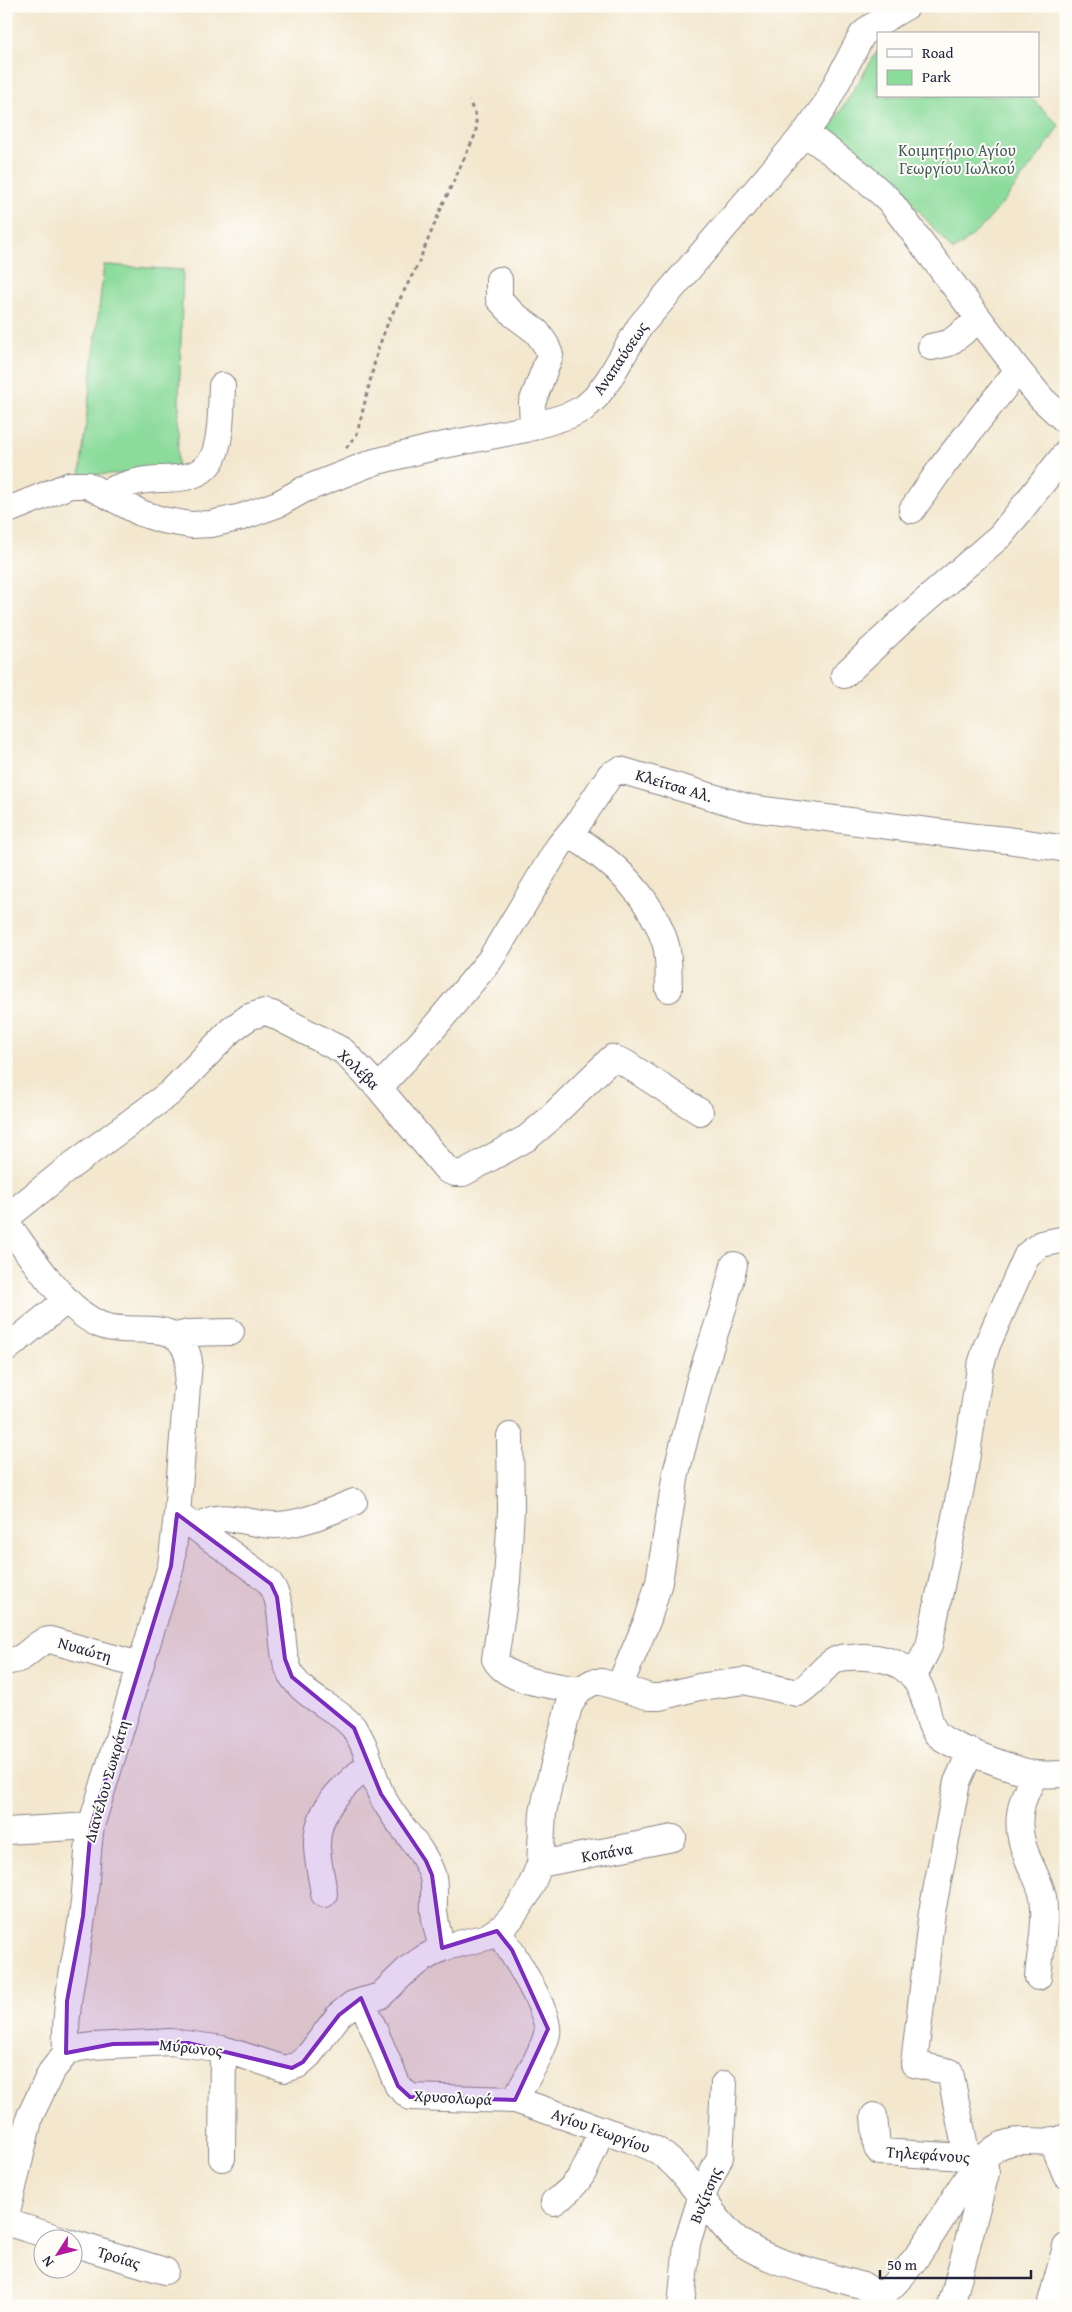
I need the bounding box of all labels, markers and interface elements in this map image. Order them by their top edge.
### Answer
legend [877,32,1040,98]
text: Road [922,42,953,63]
text: Park [922,66,951,87]
park label: Κοιμητήριο Αγίου Γεωργίου Ιωλκού [898,138,1016,180]
street label: Αναπαύσεως [586,316,654,400]
street label: Κλείτσα Αλ. [633,762,715,808]
street label: Χολέβα [333,1043,386,1095]
street label: Νυαώτη [55,1630,115,1668]
street label: Διανέλου Σωκράτη [77,1717,135,1845]
street label: Κοπάνα [579,1836,635,1868]
street label: Μύρωνος [158,2032,224,2062]
street label: Χρυσολωρά [413,2083,493,2111]
street label: Αγίου Γεωργίου [548,2101,654,2159]
street label: Τηλεφάνους [885,2139,971,2169]
street label: Βυζίτσης [683,2163,727,2227]
north arrow [32,2230,82,2280]
street label: Τροίας [94,2239,144,2275]
scale bar [880,2247,1031,2279]
text: N [36,2251,58,2271]
text: 50 m [887,2254,918,2275]

